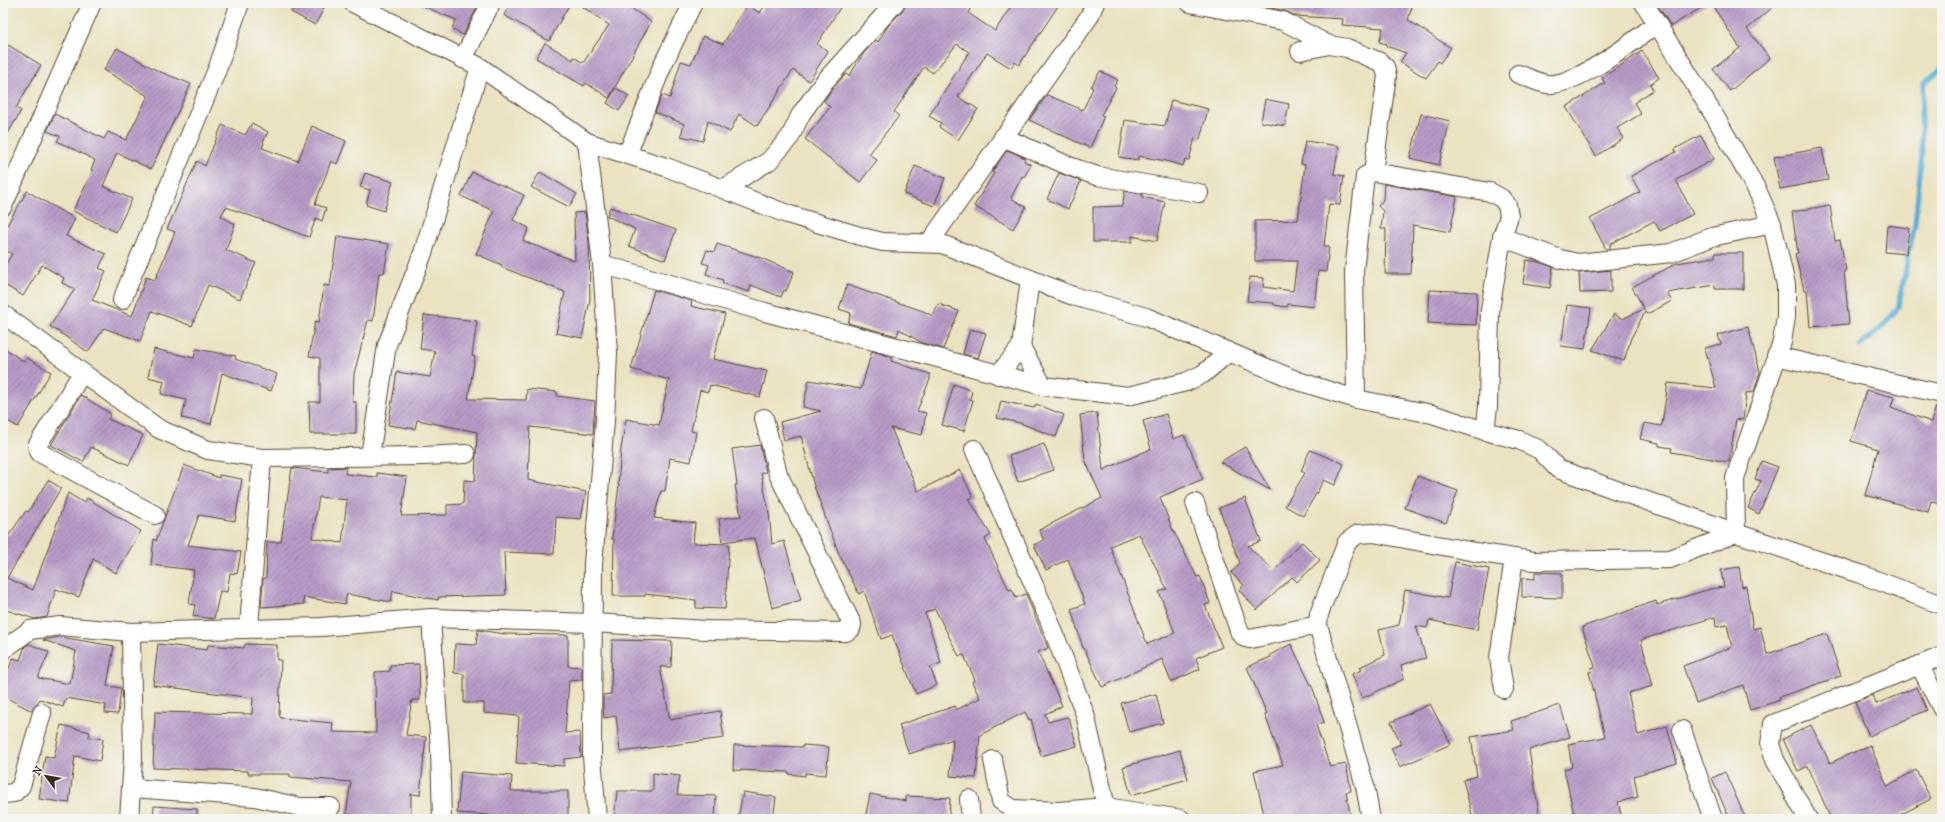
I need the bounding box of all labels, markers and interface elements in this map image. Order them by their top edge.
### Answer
north arrow [26,756,66,796]
text: N [30,763,46,778]

